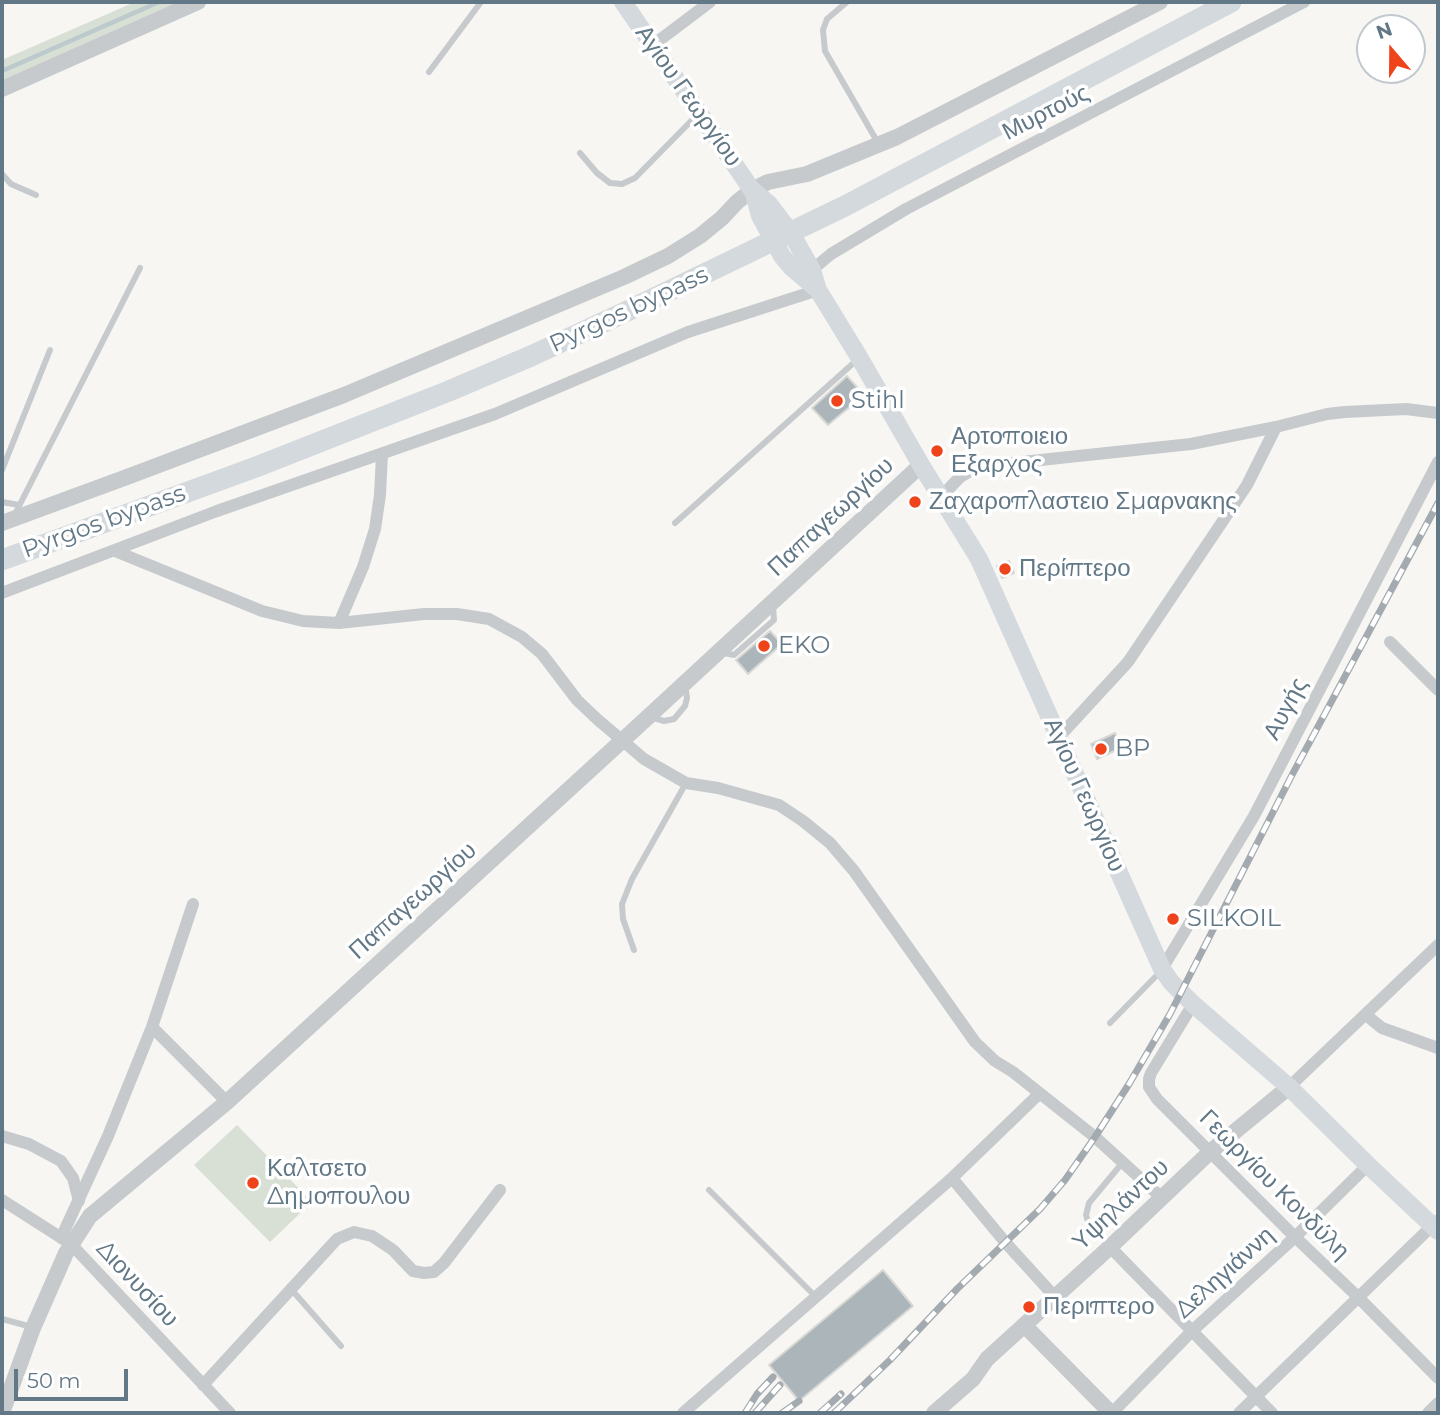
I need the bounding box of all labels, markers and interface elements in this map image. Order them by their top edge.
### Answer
north arrow [1356,14,1426,84]
text: N [1373,17,1395,44]
street label: Αγίου Γεωργίου [629,20,747,172]
street label: Μυρτούς [998,79,1094,147]
street label: Pyrgos bypass [545,261,713,359]
place label: Stihl [851,387,905,415]
marker: Stihl [829,393,845,409]
place label: Αρτοποιειο Εξαρχος [951,423,1068,479]
marker: Αρτοποιειο Εξαρχος [929,443,945,459]
street label: Παπαγεωργίου [762,451,900,583]
street label: Pyrgos bypass [18,479,190,565]
place label: Ζαχαροπλαστειο Σμαρνακης [929,488,1237,516]
marker: Ζαχαροπλαστειο Σμαρνακης [907,494,923,510]
place label: Περίπτερο [1019,555,1131,583]
marker: Περίπτερο [997,561,1013,577]
place label: EKO [778,632,830,660]
marker: EKO [756,638,772,654]
street label: Αυγής [1258,673,1314,745]
street label: Αγίου Γεωργίου [1037,713,1131,877]
place label: BP [1115,735,1150,763]
marker: BP [1093,741,1109,757]
street label: Παπαγεωργίου [343,836,483,966]
place label: SILKOIL [1187,905,1281,933]
marker: SILKOIL [1165,911,1181,927]
street label: Γεωργίου Κονδύλη [1193,1104,1355,1266]
street label: Υψηλάντου [1067,1153,1175,1257]
place label: Καλτσετο Δημοπουλου [267,1155,410,1211]
marker: Καλτσετο Δημοπουλου [245,1175,261,1191]
street label: Δεληγιάννη [1170,1221,1280,1325]
street label: Διονυσίου [90,1235,184,1333]
place label: Περιπτερο [1043,1293,1155,1321]
marker: Περιπτερο [1021,1299,1037,1315]
scale bar [18,1356,131,1400]
text: 50 m [27,1368,81,1393]

